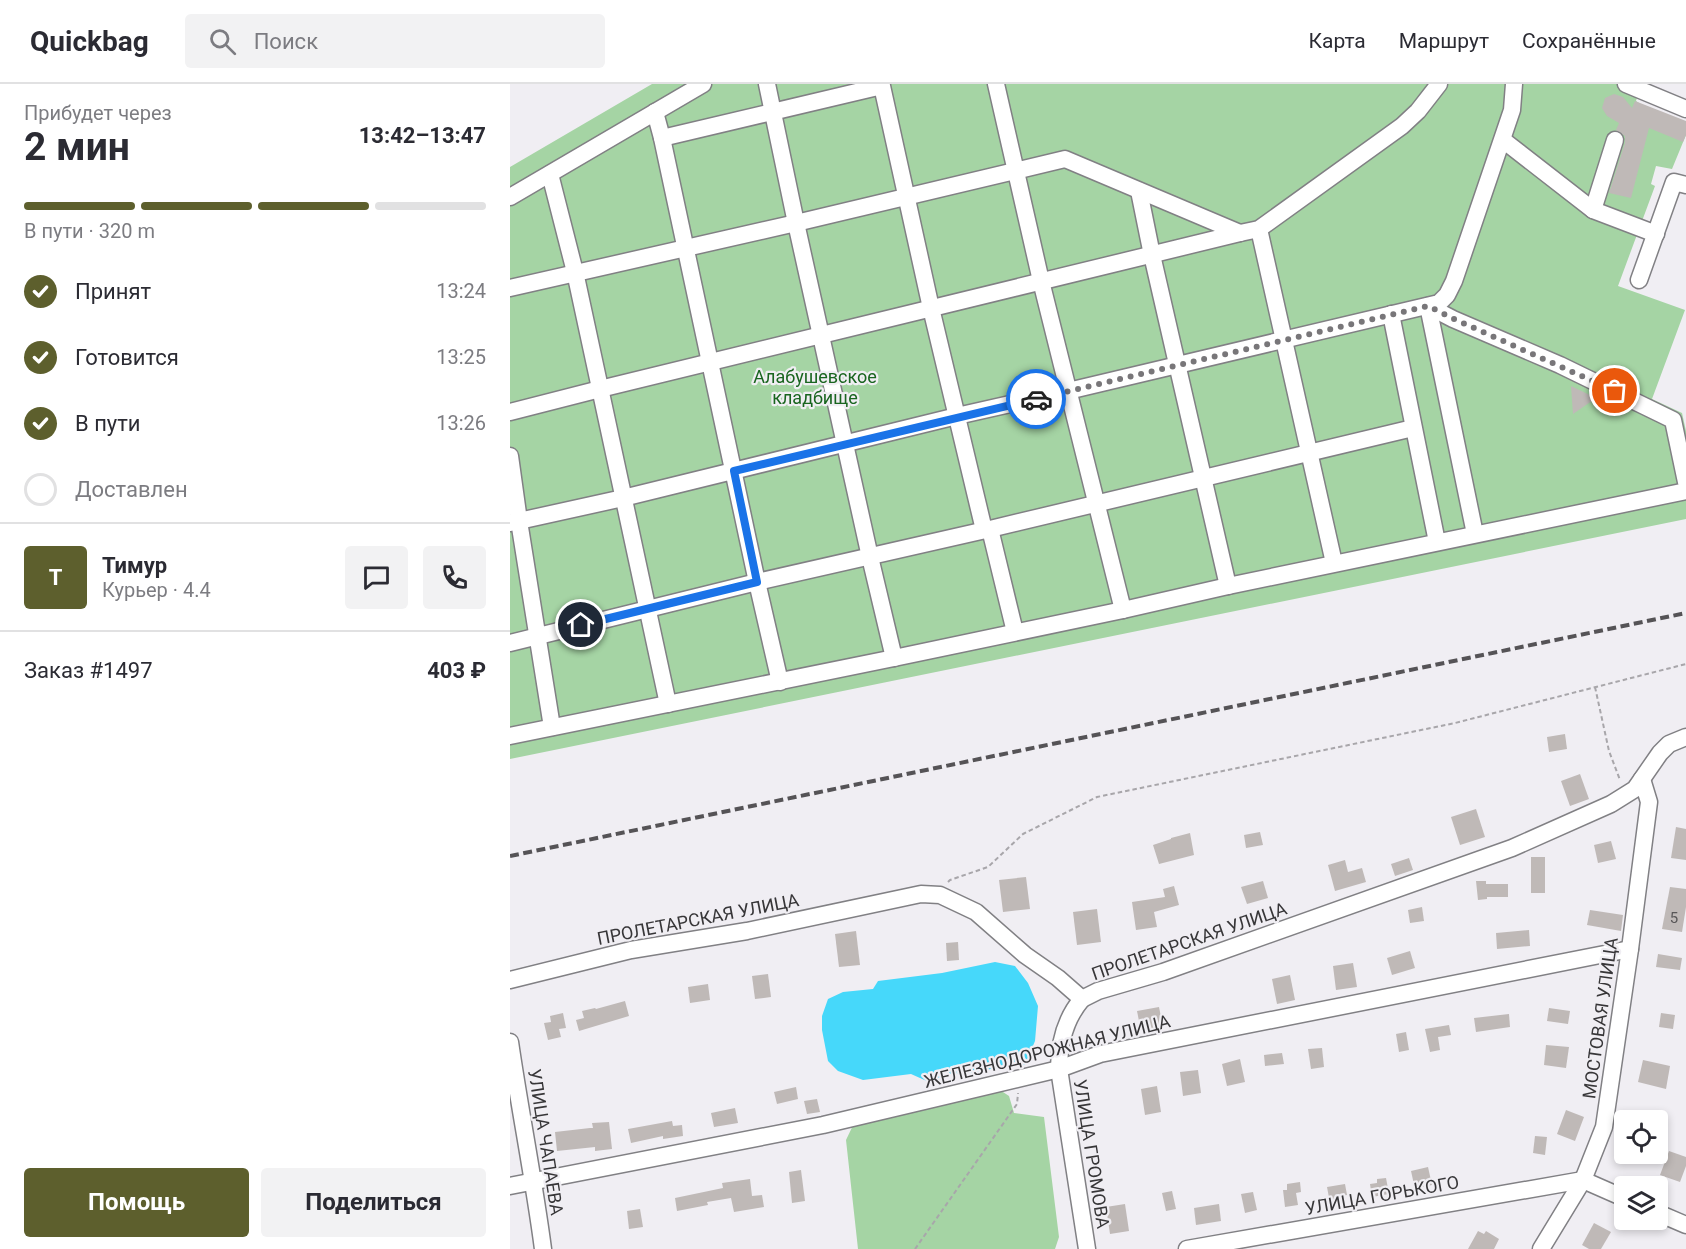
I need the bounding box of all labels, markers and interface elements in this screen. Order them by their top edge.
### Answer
search box [185,14,605,68]
text: Quickbag [30,25,149,58]
icon: search [206,25,239,58]
text: Поиск [254,29,318,54]
text: Карта [1309,29,1366,53]
text: Маршрут [1399,29,1489,53]
text: Сохранённые [1522,29,1656,53]
text: Прибудет через [24,101,172,125]
text: 13:42–13:47 [359,123,486,148]
text: 2 мин [24,124,130,170]
text: В пути · 320 m [24,219,155,243]
icon: check [24,275,57,308]
text: Принят [75,279,151,304]
text: 13:24 [436,279,486,303]
icon: check [24,341,57,374]
text: Готовится [75,345,179,370]
text: 13:25 [436,345,486,369]
pin [1589,365,1640,416]
park label: Алабушевское кладбище [753,366,877,408]
courier [1006,369,1066,429]
icon: bag [1598,374,1631,407]
icon: car [1020,383,1053,416]
icon: check [24,407,57,440]
text: В пути [75,411,141,436]
text: 13:26 [436,411,486,435]
text: Доставлен [75,477,188,502]
button: chat [345,546,408,609]
button: phone [423,546,486,609]
text: Тимур [102,553,167,578]
text: Т [49,565,62,590]
text: Курьер · 4.4 [102,578,211,602]
pin [555,599,606,650]
icon: home [564,608,597,641]
text: Заказ #1497 [24,658,153,683]
text: 403 ₽ [427,658,486,683]
street label: ПРОЛЕТАРСКАЯ УЛИЦА [595,889,801,949]
street label: ПРОЛЕТАРСКАЯ УЛИЦА [1089,898,1290,984]
house number: 5 [1670,909,1678,927]
street label: МОСТОВАЯ УЛИЦА [1578,936,1622,1100]
street label: ЖЕЛЕЗНОДОРОЖНАЯ УЛИЦА [922,1010,1172,1092]
street label: УЛИЦА ЧАПАЕВА [524,1067,568,1217]
street label: УЛИЦА ГРОМОВА [1070,1078,1114,1230]
map controls [1614,1110,1668,1230]
button: locate [1614,1110,1668,1164]
button: Помощь [24,1168,249,1237]
button: Поделиться [261,1168,486,1237]
street label: УЛИЦА ГОРЬКОГО [1303,1171,1461,1219]
button: layers [1614,1176,1668,1230]

